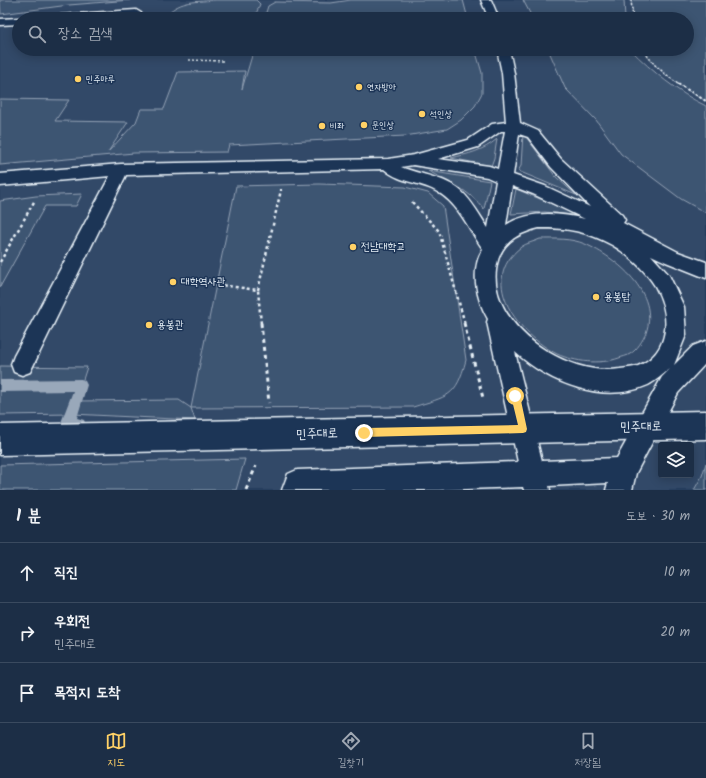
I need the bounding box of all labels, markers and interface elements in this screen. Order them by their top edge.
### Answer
search box [12,12,694,56]
text: 장소 검색 [58,22,112,46]
icon: search [26,23,48,45]
place label: 민주마루 [86,72,115,87]
marker: 민주마루 [73,74,83,84]
place label: 연자방아 [367,80,397,95]
marker: 연자방아 [354,82,364,92]
place label: 석인상 [430,107,452,122]
marker: 석인상 [417,109,427,119]
place label: 문인상 [372,118,394,133]
place label: 비좌 [330,119,344,134]
marker: 문인상 [359,120,369,130]
marker: 비좌 [317,121,327,131]
place label: 전남대학교 [361,238,405,256]
marker: 전남대학교 [348,242,358,252]
place label: 대학역사관 [181,273,225,291]
marker: 대학역사관 [168,277,178,287]
place label: 용봉탑 [604,288,631,306]
marker: 용봉탑 [591,292,601,302]
place label: 용봉관 [157,316,184,334]
marker: 용봉관 [144,320,154,330]
route start [506,387,524,405]
street label: 민주대로 [620,416,662,438]
street label: 민주대로 [296,423,338,445]
route end [355,424,373,442]
map controls [658,442,694,478]
button: layers [658,442,694,478]
text: 1 분 [16,503,41,530]
text: 도보 · 30 m [626,506,690,527]
text: 직진 [54,561,78,585]
icon: ahead [16,562,38,584]
text: 10 m [664,562,690,583]
text: 우회전 [54,610,90,634]
icon: right [16,622,38,644]
text: 20 m [660,622,690,643]
text: 민주대로 [54,634,96,655]
text: 목적지 도착 [54,681,120,705]
icon: arrive [16,682,38,704]
tab: 지도 [105,730,127,772]
tab: 길찾기 [337,730,364,772]
tab: 저장됨 [574,730,601,772]

